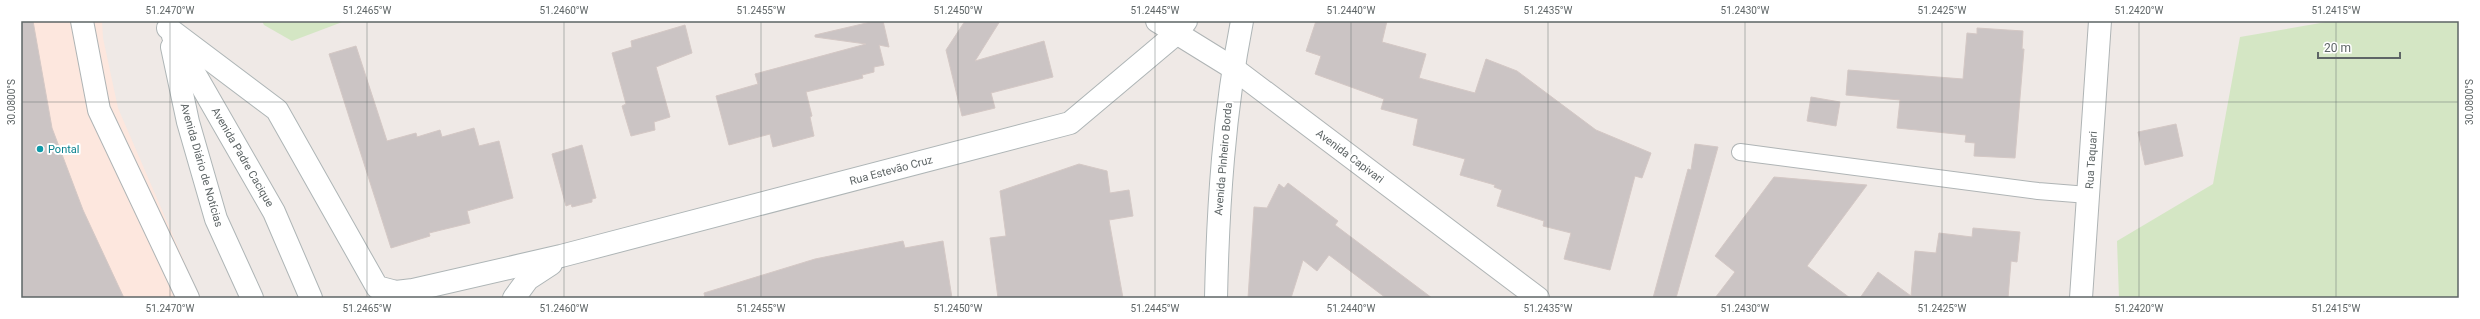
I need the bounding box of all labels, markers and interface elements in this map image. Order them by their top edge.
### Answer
text: 51.2470°W [146,5,195,16]
text: 51.2465°W [343,5,392,16]
text: 51.2460°W [540,5,589,16]
text: 51.2455°W [737,5,786,16]
text: 51.2450°W [934,5,983,16]
text: 51.2445°W [1131,5,1180,16]
text: 51.2440°W [1327,5,1376,16]
text: 51.2435°W [1524,5,1573,16]
text: 51.2430°W [1721,5,1770,16]
text: 51.2425°W [1918,5,1967,16]
text: 51.2420°W [2115,5,2164,16]
text: 51.2415°W [2312,5,2361,16]
scale bar [2318,34,2400,60]
text: 20 m [2324,41,2351,55]
text: 30.0800°S [6,79,17,125]
text: 30.0800°S [2464,79,2475,125]
street label: Avenida Diário de Notícias [178,102,226,229]
street label: Avenida Pinheiro Borda [1212,102,1235,216]
street label: Avenida Padre Cacique [209,105,276,209]
street label: Avenida Capivari [1313,127,1386,186]
street label: Rua Taquari [2083,131,2100,189]
place label: Pontal [48,143,79,156]
marker: Pontal [35,144,45,154]
street label: Rua Estevão Cruz [848,153,935,188]
text: 51.2470°W [146,303,195,314]
text: 51.2465°W [343,303,392,314]
text: 51.2460°W [540,303,589,314]
text: 51.2455°W [737,303,786,314]
text: 51.2450°W [934,303,983,314]
text: 51.2445°W [1131,303,1180,314]
text: 51.2440°W [1327,303,1376,314]
text: 51.2435°W [1524,303,1573,314]
text: 51.2430°W [1721,303,1770,314]
text: 51.2425°W [1918,303,1967,314]
text: 51.2420°W [2115,303,2164,314]
text: 51.2415°W [2312,303,2361,314]

